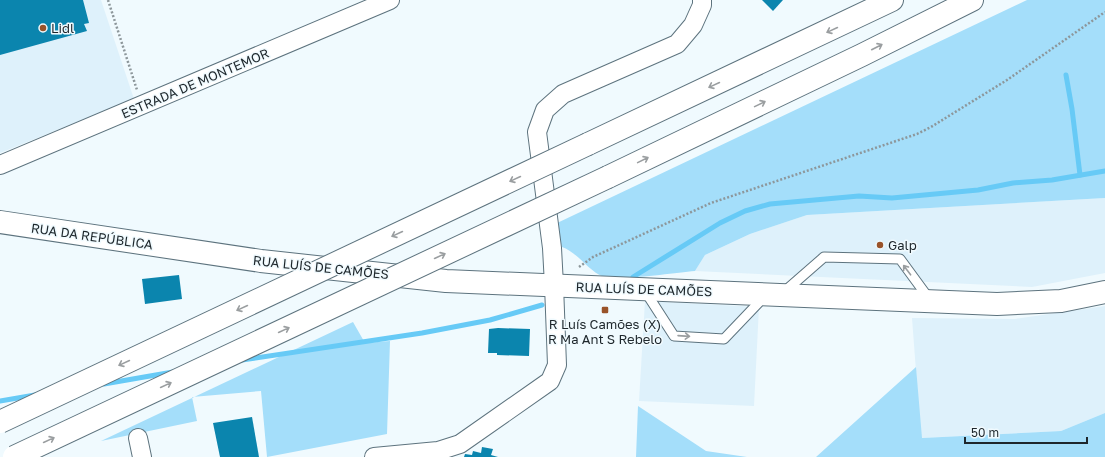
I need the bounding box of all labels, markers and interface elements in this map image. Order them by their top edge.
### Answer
place label: Lidl [51,20,74,36]
marker: Lidl [38,23,48,33]
one-way arrow [826,27,838,34]
one-way arrow [871,43,883,50]
street label: ESTRADA DE MONTEMOR [119,44,272,121]
one-way arrow [708,82,720,89]
one-way arrow [754,100,766,107]
one-way arrow [637,156,649,163]
one-way arrow [509,176,521,183]
street label: RUA DA REPÚBLICA [30,220,154,253]
one-way arrow [392,231,404,238]
place label: Galp [888,237,917,253]
marker: Galp [875,240,885,250]
street label: RUA LUÍS DE CAMÕES [252,252,390,282]
one-way arrow [433,252,445,259]
one-way arrow [903,264,911,275]
street label: RUA LUÍS DE CAMÕES [575,279,713,299]
one-way arrow [236,305,248,312]
marker: R Luís Camões (X) R Mª Ant S Rebelo [600,305,610,315]
place label: R Luís Camões (X) R Mª Ant S Rebelo [548,316,662,347]
one-way arrow [278,325,290,333]
one-way arrow [677,333,690,340]
one-way arrow [119,360,131,367]
one-way arrow [160,381,172,388]
scale bar [965,419,1087,445]
text: 50 m [971,425,999,440]
one-way arrow [43,436,55,443]

